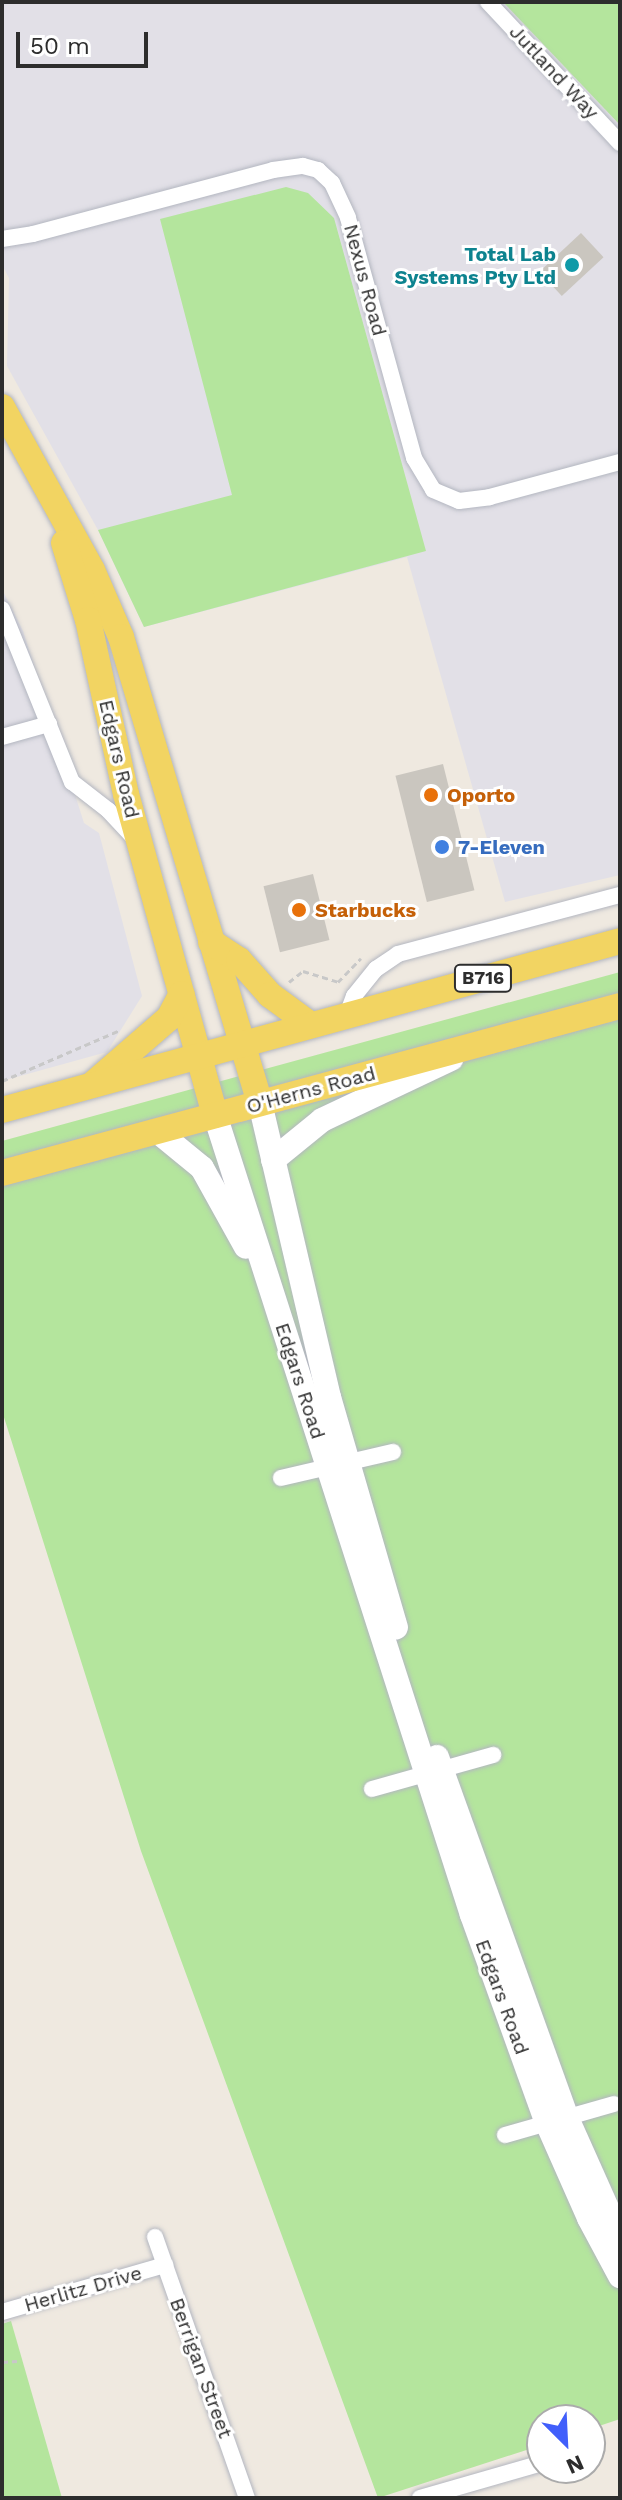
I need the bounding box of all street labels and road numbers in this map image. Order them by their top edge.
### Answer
street label: Jutland Way [504,20,604,124]
street label: Nexus Road [339,221,391,339]
street label: Edgars Road [94,697,144,821]
road number: B716 [453,964,513,992]
street label: O'Herns Road [244,1061,378,1119]
street label: Edgars Road [270,1320,330,1442]
street label: Edgars Road [470,1936,534,2058]
street label: Herlitz Drive [21,2261,145,2317]
street label: Berrigan Street [164,2295,238,2441]

